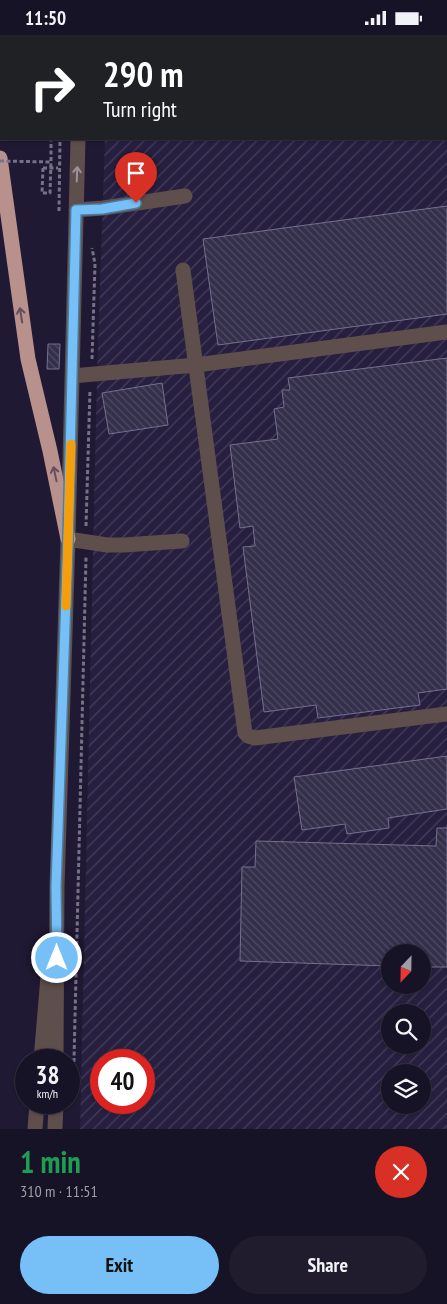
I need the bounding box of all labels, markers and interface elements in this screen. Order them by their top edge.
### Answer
text: 11:50 [25,6,66,30]
text: 290 m [103,51,184,97]
icon: right [20,55,85,120]
text: Turn right [103,95,177,123]
pin [115,152,157,203]
icon: arrive [122,159,150,187]
one-way arrow [72,166,82,182]
one-way arrow [16,308,26,324]
one-way arrow [50,467,59,483]
position arrow [30,931,82,983]
north arrow [381,944,431,994]
map controls [381,944,431,1114]
button: search [381,1004,431,1054]
speed limit sign: 40 [90,1049,155,1114]
text: 38 [36,1059,59,1091]
button: layers [381,1064,431,1114]
text: km/h [37,1086,58,1101]
text: 1 min [20,1142,81,1181]
button: close [375,1146,427,1198]
text: 310 m · 11:51 [20,1181,98,1201]
button: Exit [20,1236,219,1294]
button: Share [229,1236,427,1294]

